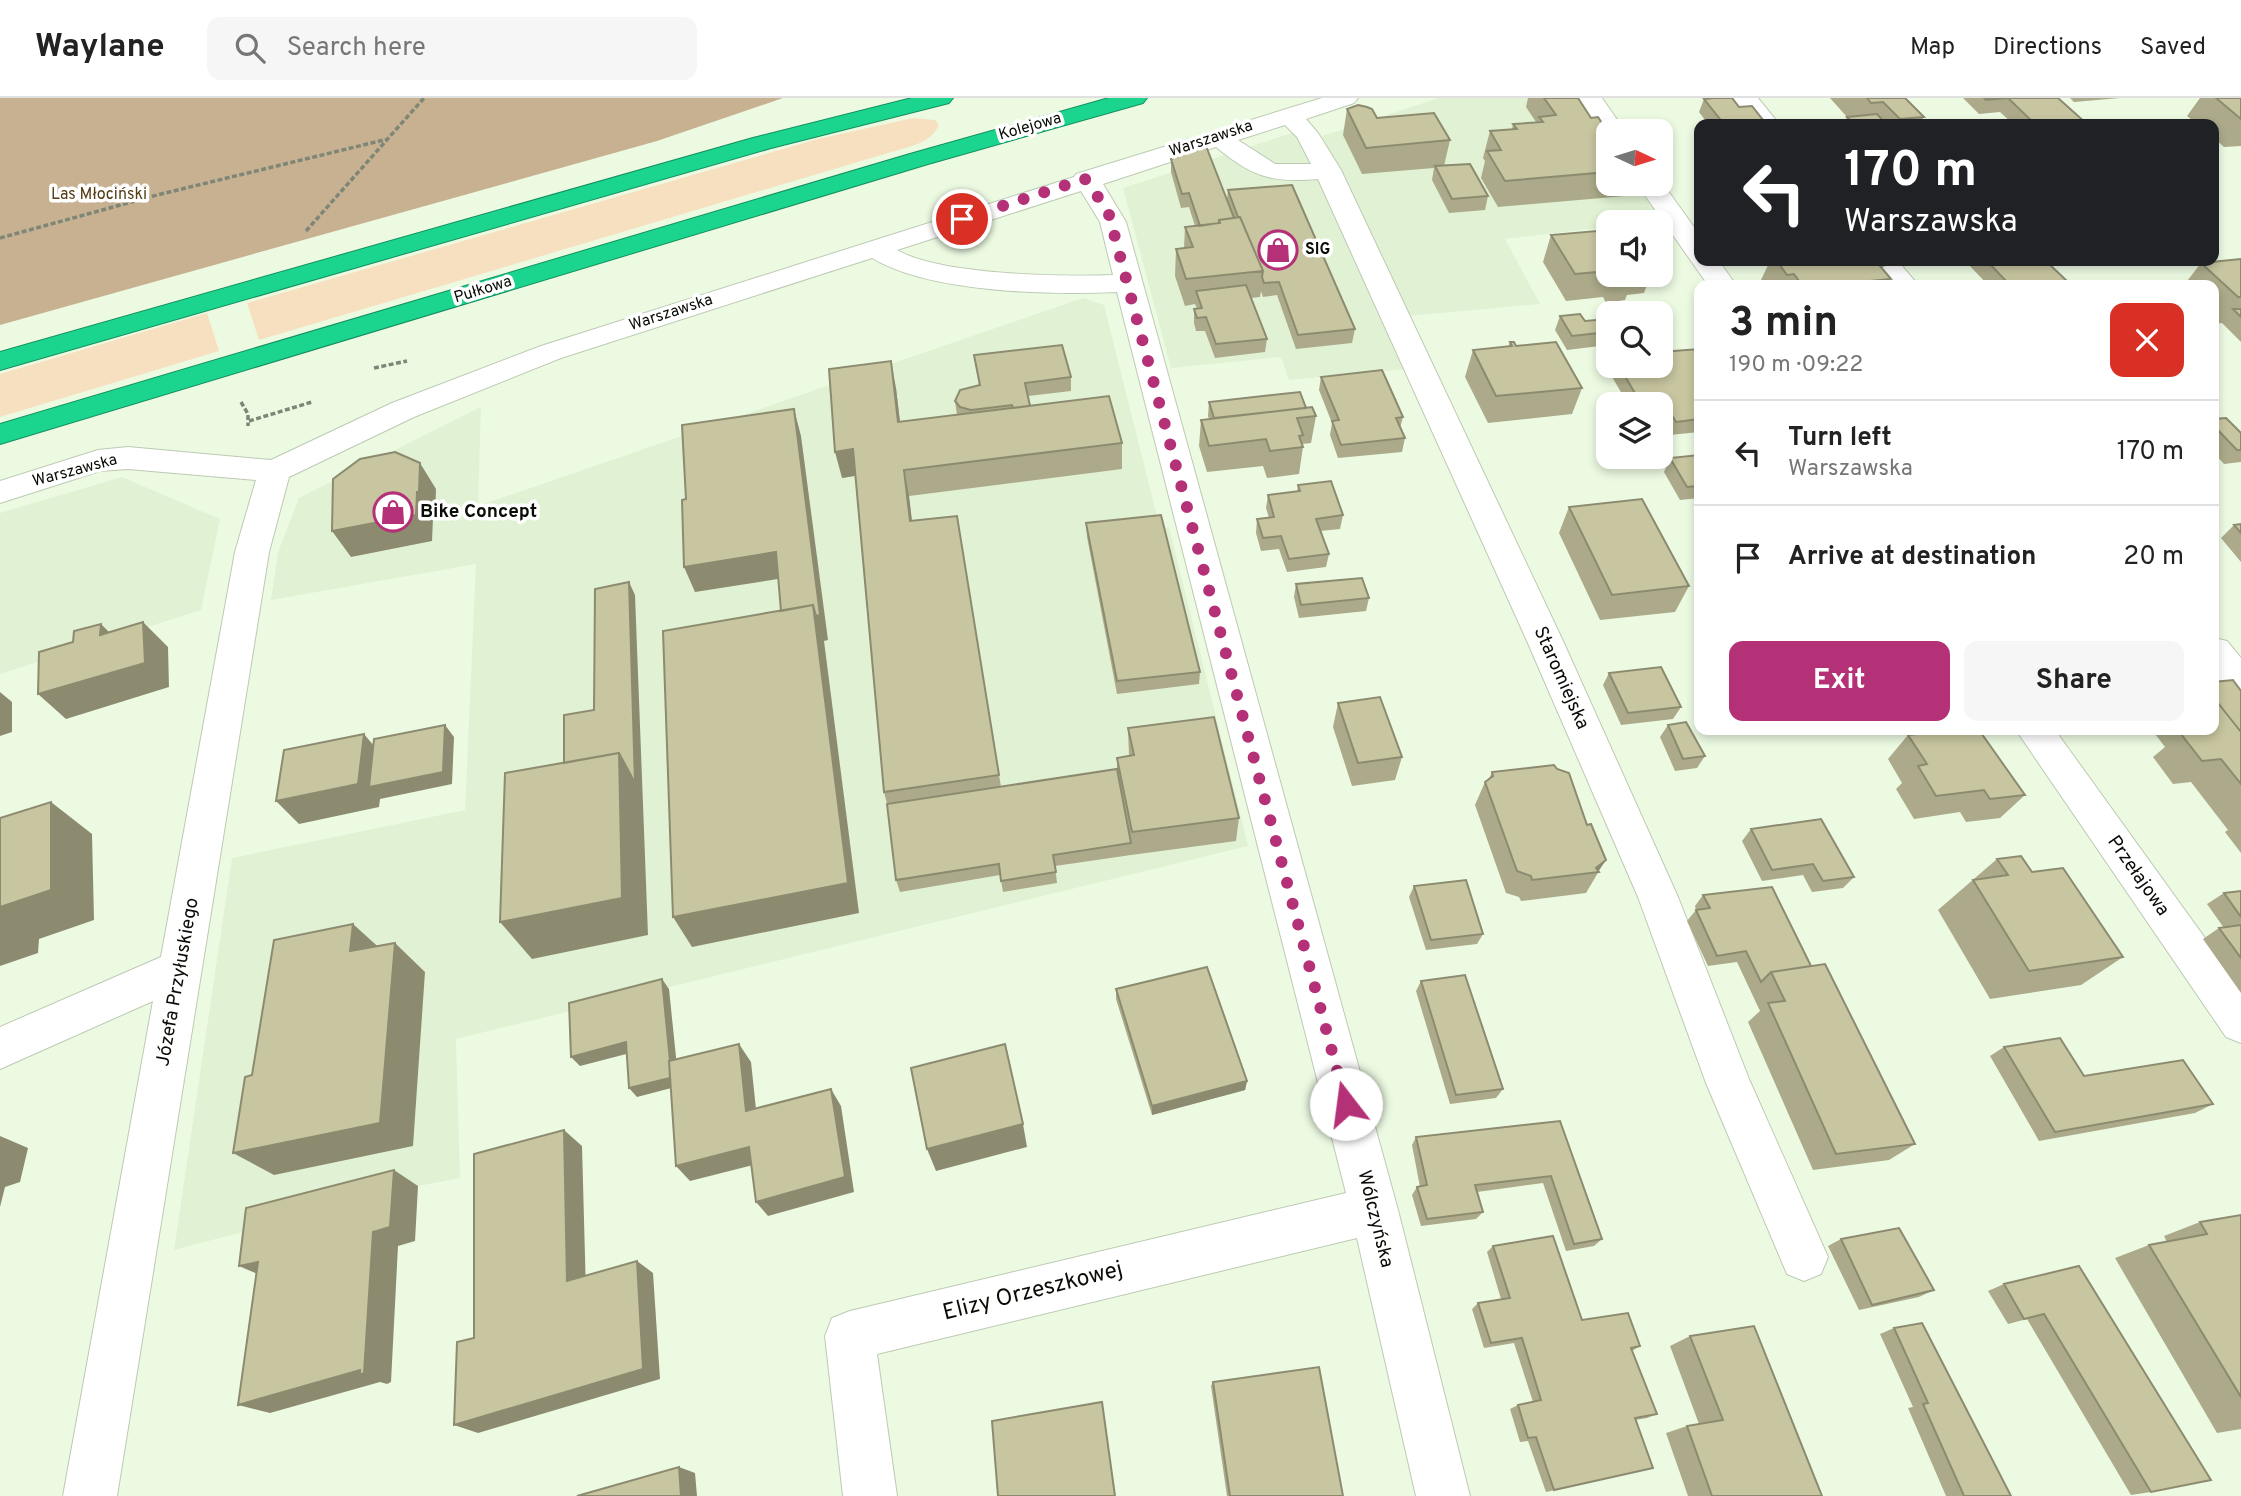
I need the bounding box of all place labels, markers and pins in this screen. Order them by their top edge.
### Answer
pin [932,189,992,249]
shop icon: SIG [1257,229,1299,271]
place label: SIG [1305,240,1330,260]
shop icon: Bike Concept [372,491,414,533]
place label: Bike Concept [420,500,537,524]

